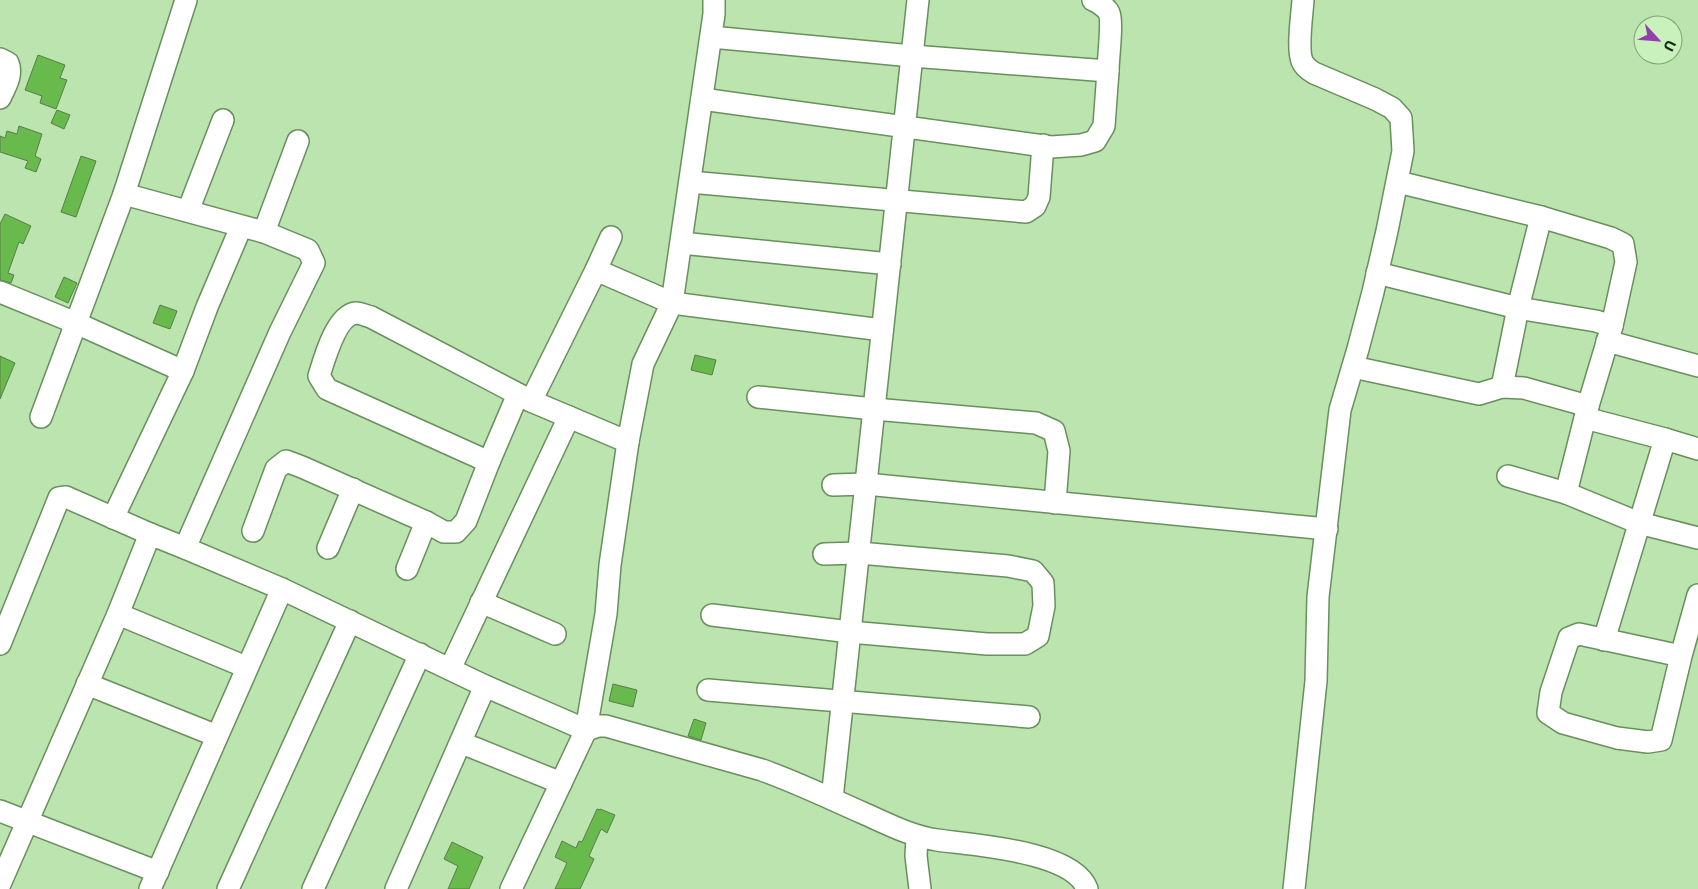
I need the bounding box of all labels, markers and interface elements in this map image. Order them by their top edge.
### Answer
north arrow [1633,15,1683,65]
text: U [1660,38,1680,54]

